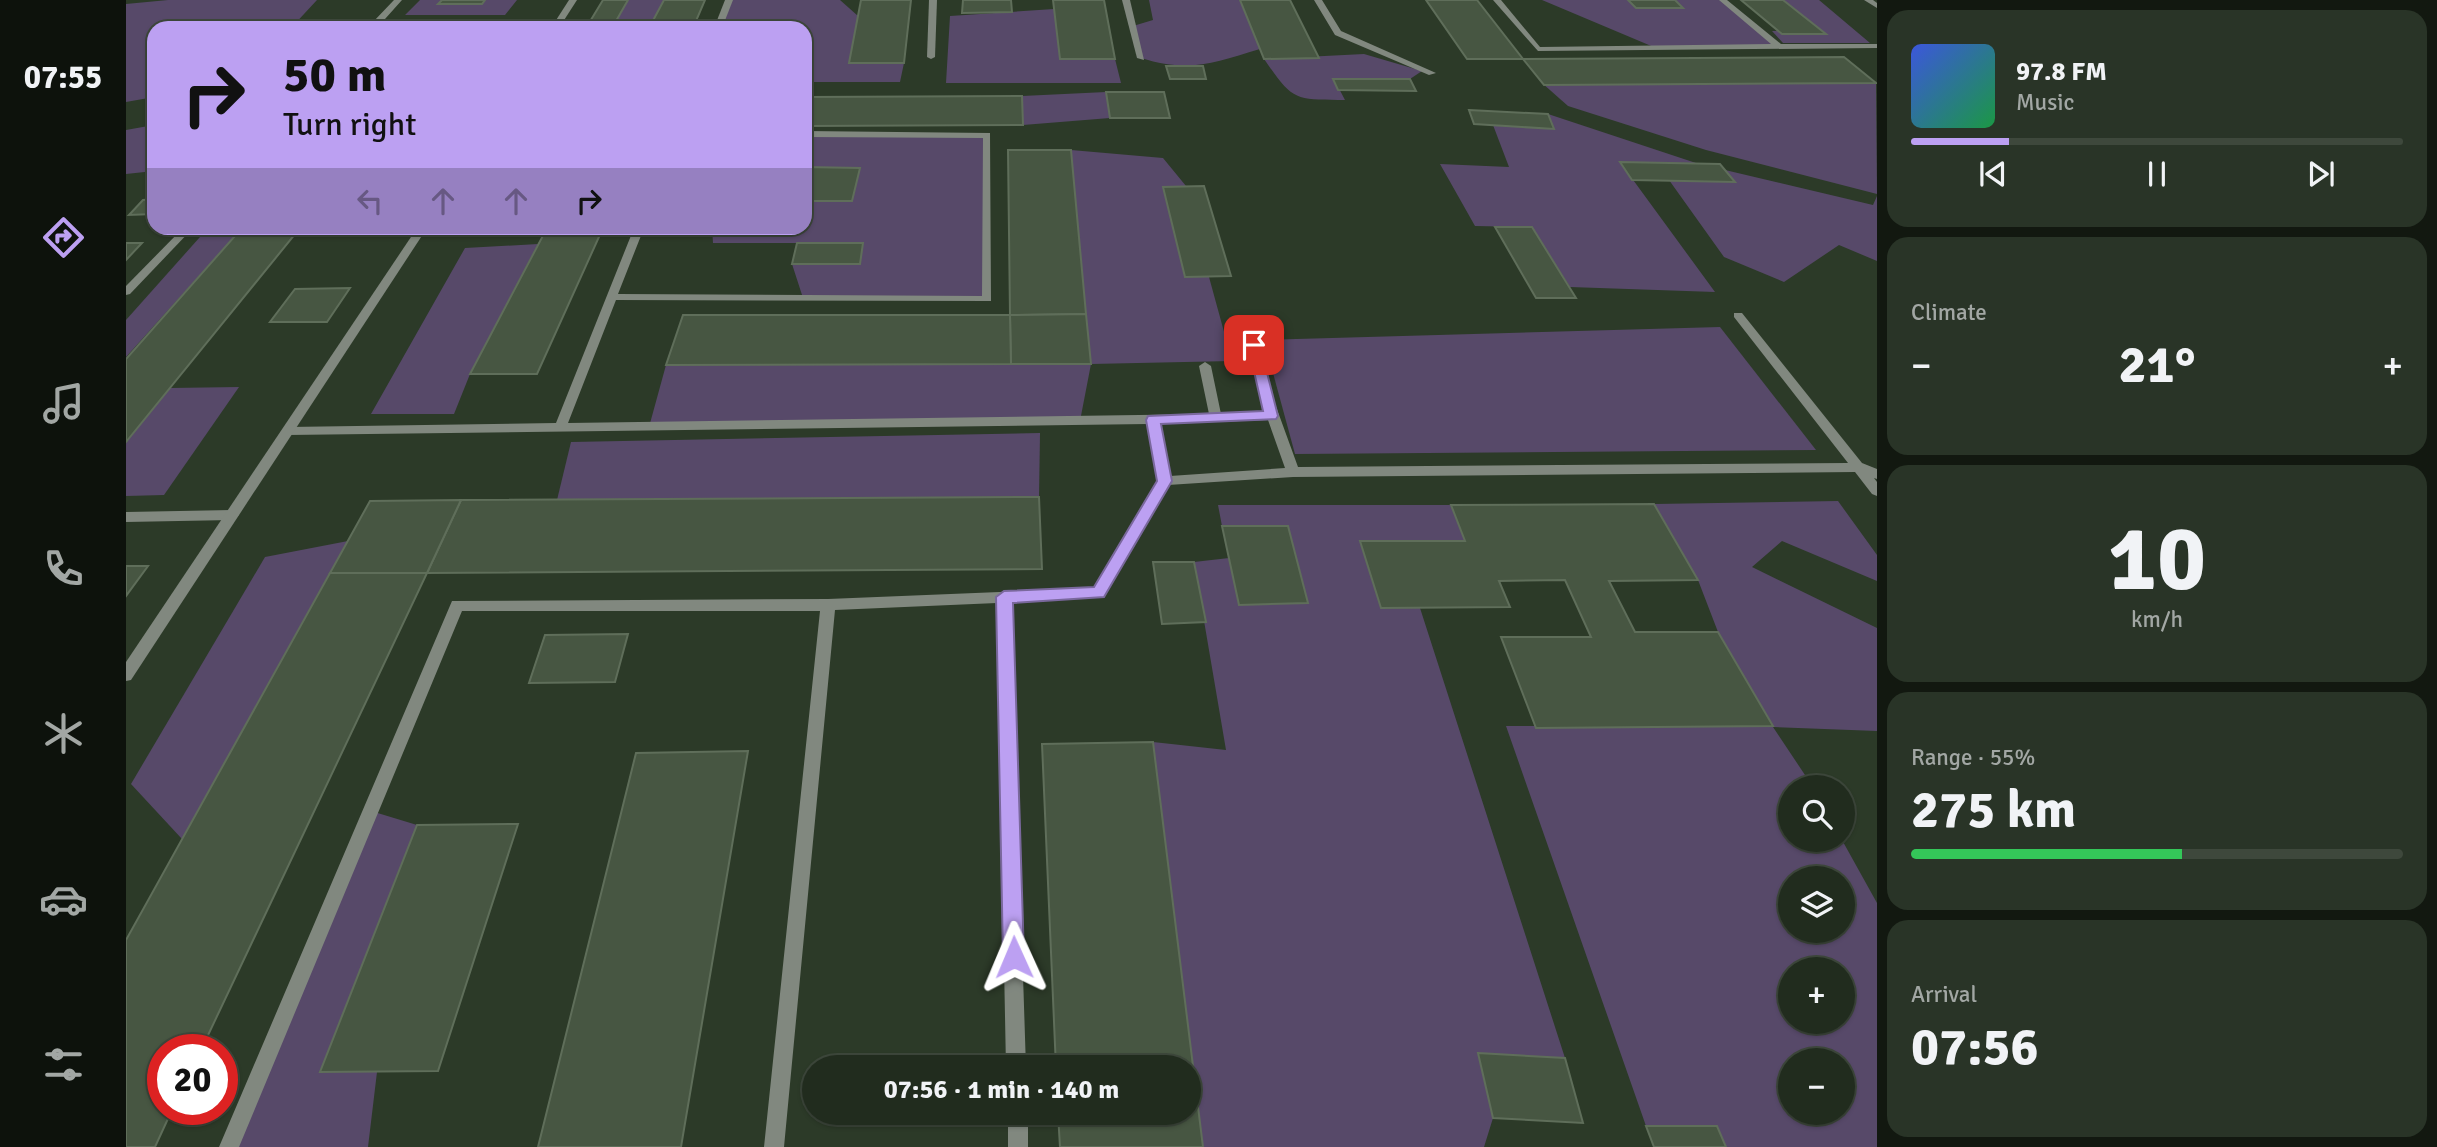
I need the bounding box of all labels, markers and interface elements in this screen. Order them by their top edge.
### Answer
text: 50 m [283,45,386,105]
icon: right [168,49,259,140]
text: 97.8 FM [2016,56,2107,88]
text: 07:55 [24,58,102,97]
text: Music [2016,88,2074,117]
text: Turn right [283,105,416,144]
icon: previous [1974,155,2012,193]
icon: pause [2138,155,2176,193]
icon: next [2302,155,2340,193]
icon: left [351,182,389,220]
icon: ahead [424,182,462,220]
icon: ahead [497,182,535,220]
icon: right [570,182,608,220]
icon: directions [39,213,88,262]
text: Climate [1911,298,1987,327]
pin [1224,315,1284,375]
icon: arrive [1235,326,1273,364]
text: 21° [2119,333,2195,397]
text: − [1911,342,1932,389]
text: + [2382,342,2403,389]
icon: music [39,379,88,428]
text: 10 [2108,503,2206,616]
icon: phone [39,544,88,593]
text: km/h [2131,605,2183,634]
icon: climate [39,709,88,758]
text: Range · 55% [1911,743,2035,772]
map controls [1778,775,1855,1125]
button: search [1778,775,1855,852]
text: 275 km [1911,778,2076,842]
button: layers [1778,866,1855,943]
icon: car [39,875,88,924]
position arrow [977,920,1051,994]
button: + [1778,957,1855,1034]
text: Arrival [1911,980,1977,1009]
text: 07:56 [1911,1015,2039,1079]
speed limit sign: 20 [147,1034,238,1125]
icon: filters [39,1040,88,1089]
button: − [1778,1048,1855,1125]
text: 07:56 · 1 min · 140 m [884,1074,1119,1106]

